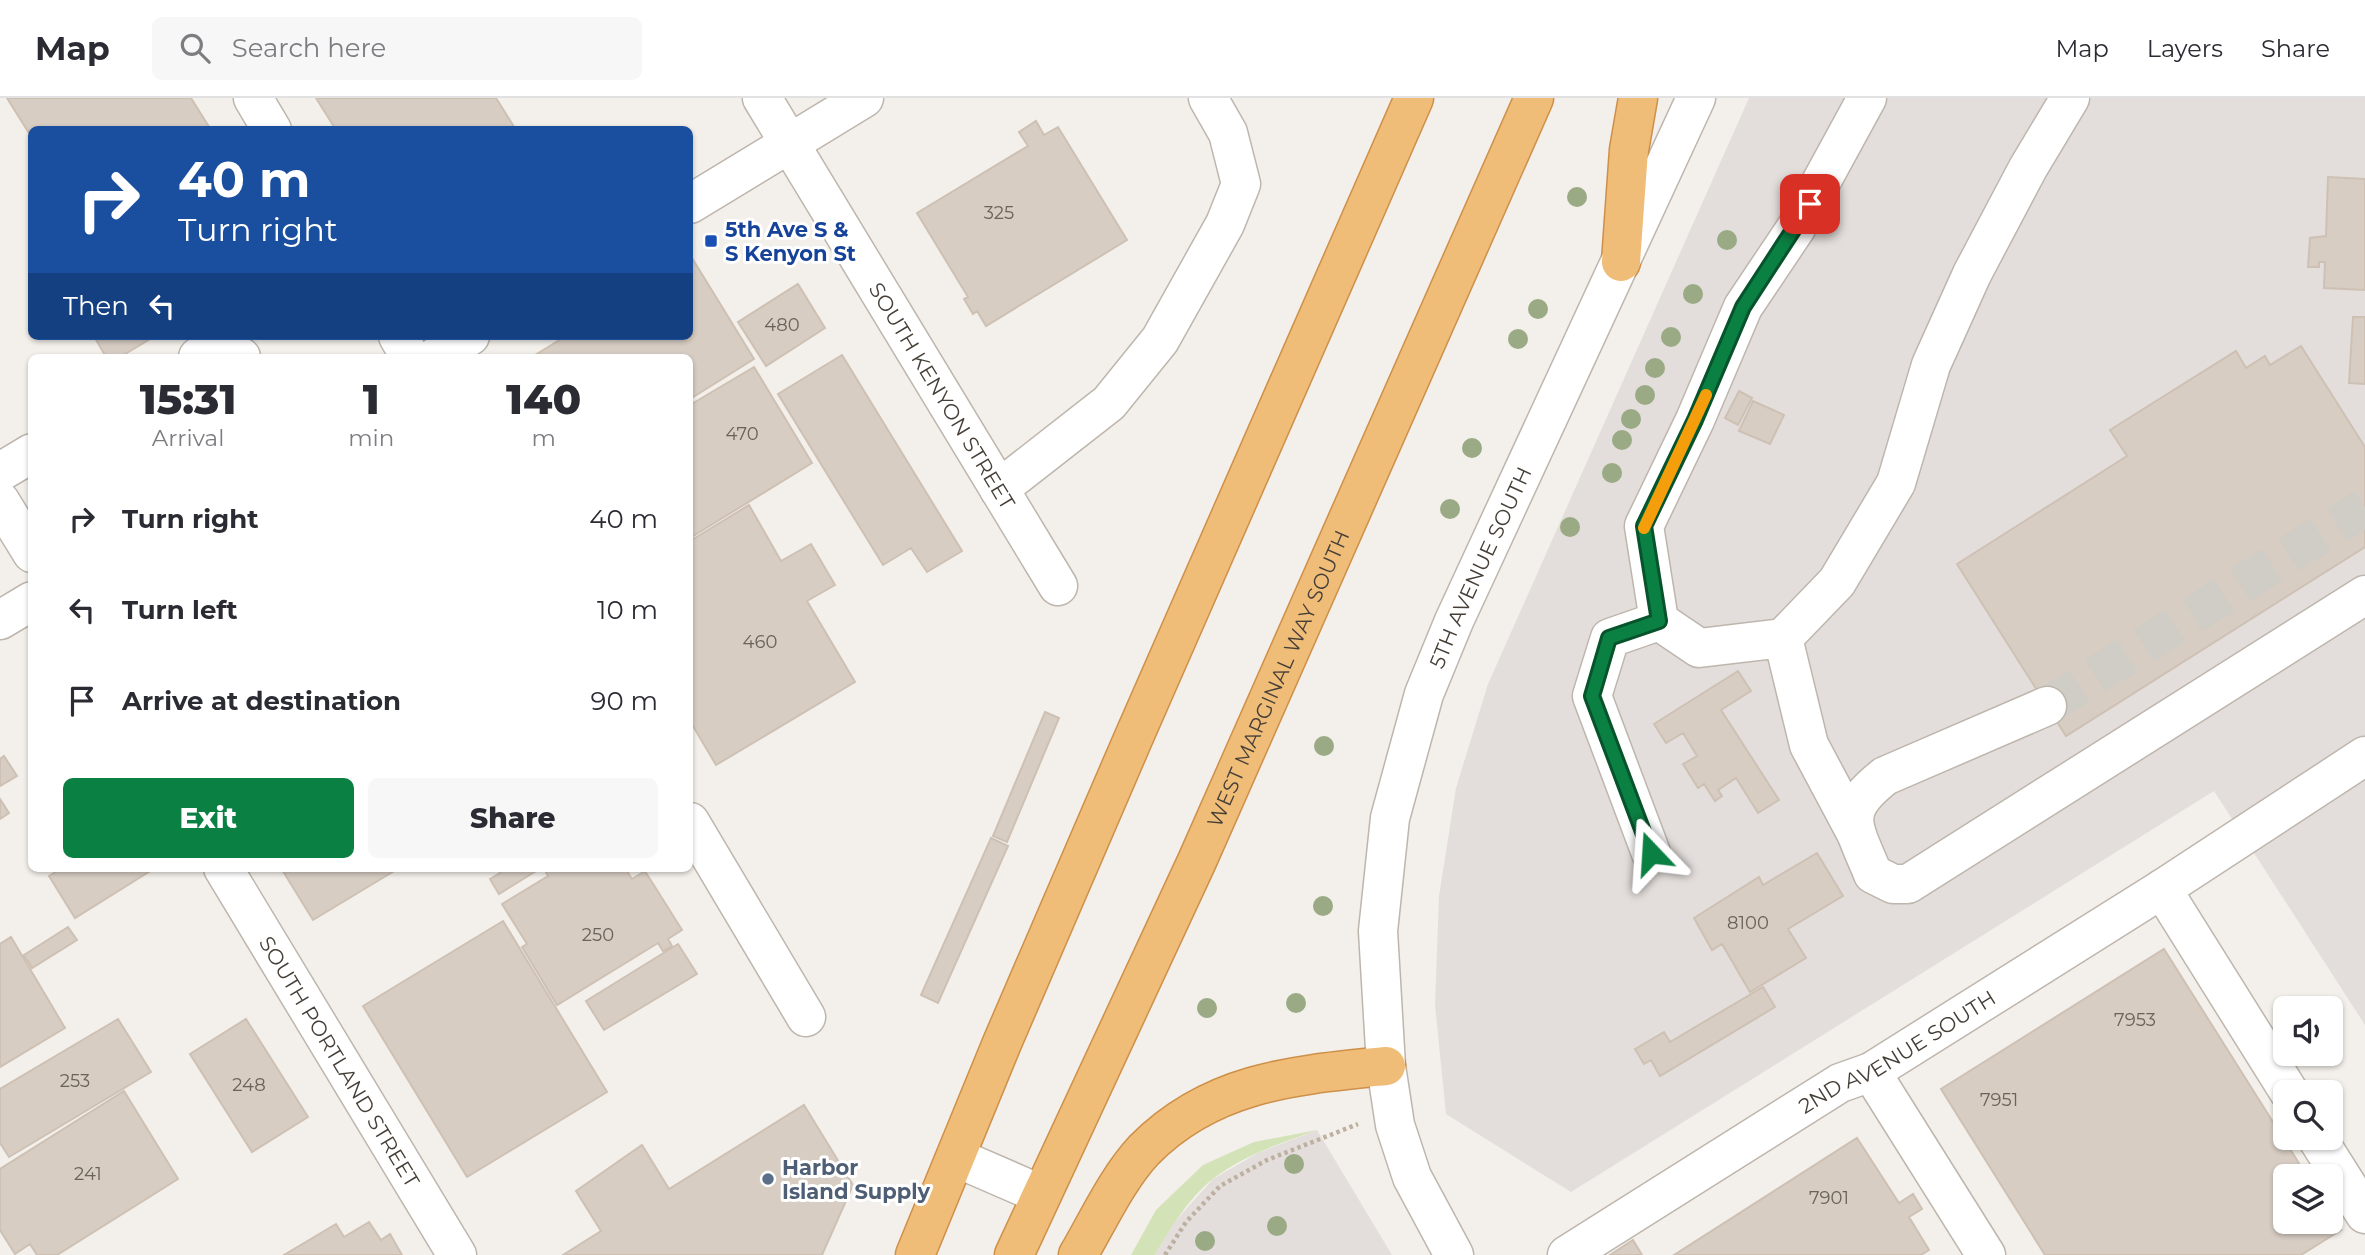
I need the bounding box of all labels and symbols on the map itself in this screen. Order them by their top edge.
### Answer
pin [1780,174,1840,234]
house number: 325 [984,202,1014,224]
place label: 5th Ave S & S Kenyon St [725,217,856,266]
marker: 5th Ave S & S Kenyon St [703,233,719,249]
street label: SOUTH KENYON STREET [864,278,1021,513]
house number: 480 [764,314,800,336]
house number: 470 [725,423,759,445]
street label: 5TH AVENUE SOUTH [1424,463,1536,672]
street label: WEST MARGINAL WAY SOUTH [1201,526,1354,831]
house number: 460 [743,631,777,653]
position arrow [1614,816,1688,890]
house number: 8100 [1727,912,1769,934]
house number: 250 [582,924,614,946]
street label: SOUTH PORTLAND STREET [255,931,425,1191]
street label: 2ND AVENUE SOUTH [1794,985,2000,1118]
house number: 7953 [2114,1009,2156,1031]
house number: 253 [60,1070,90,1092]
house number: 248 [232,1074,266,1096]
house number: 7951 [1980,1089,2018,1111]
place label: Harbor Island Supply [782,1155,931,1204]
house number: 241 [74,1163,102,1185]
marker: Harbor Island Supply [760,1171,776,1187]
house number: 7901 [1809,1187,1849,1209]

